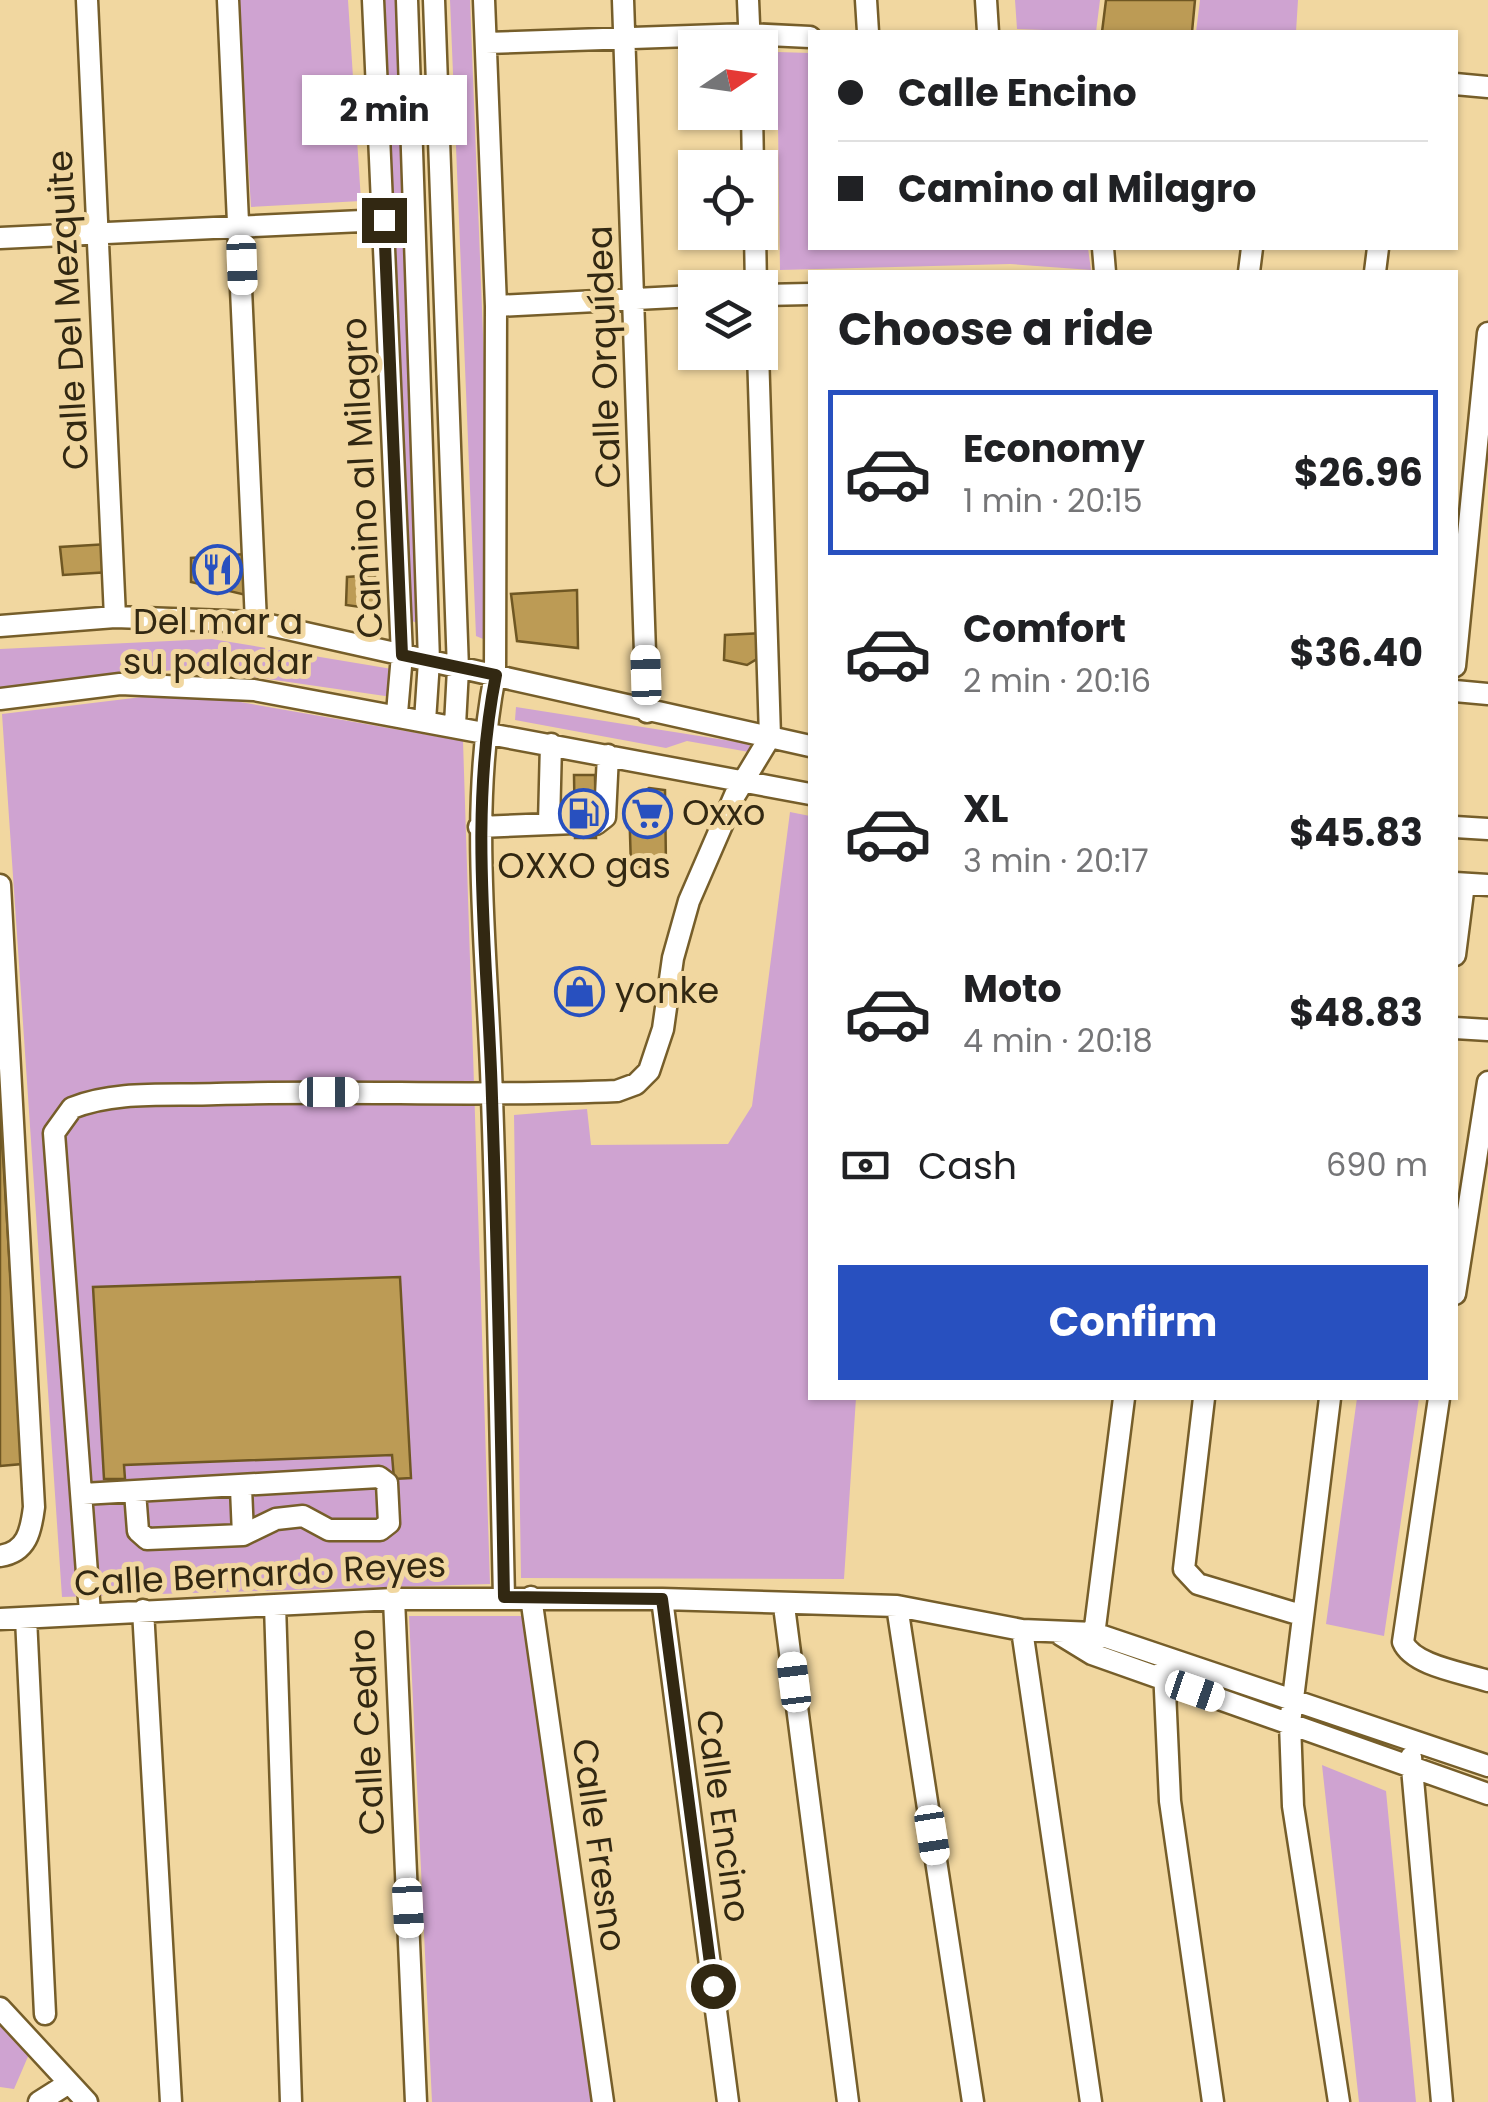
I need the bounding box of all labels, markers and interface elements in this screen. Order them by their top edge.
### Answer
north arrow [678,30,778,130]
map controls [678,30,778,370]
text: Calle Encino [898,66,1137,119]
callout: 2 min [302,75,466,145]
text: 2 min [340,87,429,132]
street label: Calle Del Mezquite [35,149,100,471]
button: locate [678,150,778,250]
text: Camino al Milagro [898,162,1257,215]
route end [362,198,407,243]
street label: Calle Orquídea [574,225,633,489]
car [226,234,258,296]
button: layers [678,270,778,370]
text: Choose a ride [838,298,1153,361]
street label: Camino al Milagro [329,316,394,640]
text: Economy [963,422,1145,475]
icon: car [843,428,933,518]
text: $26.96 [1294,446,1423,499]
text: 1 min · 20:15 [963,478,1143,523]
restaurant icon: Del mar a su paladar [192,544,244,596]
place label: Del mar a su paladar [123,597,313,686]
text: Comfort [963,602,1126,655]
icon: car [843,608,933,698]
text: $36.40 [1290,626,1423,679]
car [630,644,662,706]
text: 2 min · 20:16 [963,658,1151,703]
text: XL [963,782,1008,835]
supermarket icon: Oxxo [621,787,673,839]
fuel station icon: OXXO gas [558,788,610,840]
place label: Oxxo [682,788,765,837]
icon: car [843,788,933,878]
text: $45.83 [1289,806,1423,859]
text: 3 min · 20:17 [963,838,1149,883]
place label: OXXO gas [497,841,671,890]
text: Moto [963,962,1062,1015]
shop icon: yonke [554,965,606,1017]
place label: yonke [615,966,719,1015]
icon: car [843,968,933,1058]
text: $48.83 [1289,986,1423,1039]
text: 4 min · 20:18 [963,1018,1153,1063]
car [299,1077,359,1107]
icon: cash [838,1138,893,1193]
text: Cash [918,1139,1017,1192]
text: 690 m [1326,1142,1428,1187]
button: Confirm [838,1265,1428,1380]
street label: Calle Bernardo Reyes [73,1539,447,1608]
street label: Calle Cedro [337,1627,396,1837]
car [775,1650,813,1714]
car [1162,1667,1228,1715]
street label: Calle Encino [684,1707,763,1925]
street label: Calle Fresno [560,1735,639,1955]
car [912,1803,952,1867]
car [391,1877,425,1939]
route start [691,1964,736,2009]

